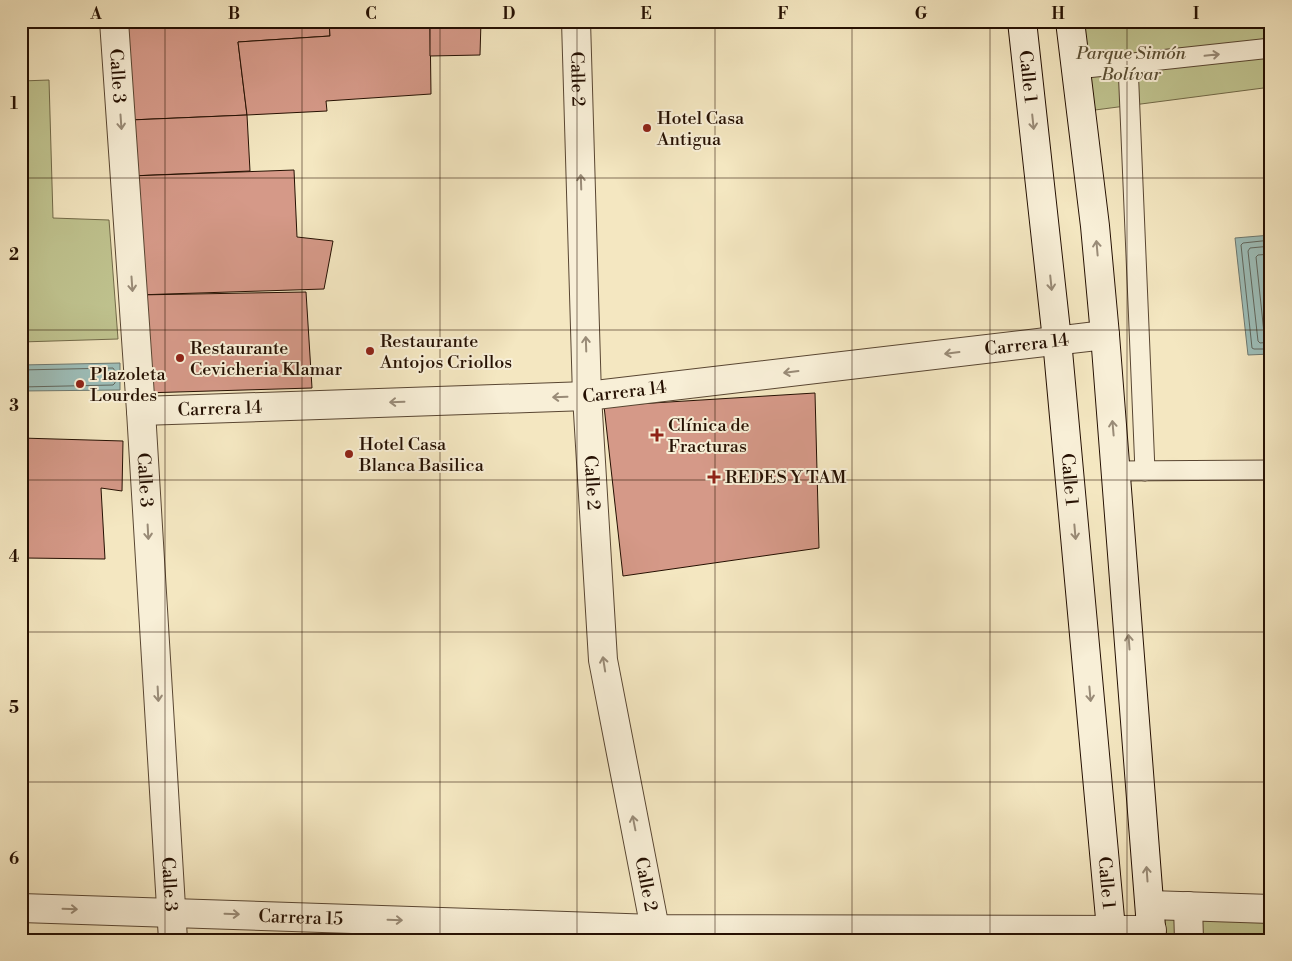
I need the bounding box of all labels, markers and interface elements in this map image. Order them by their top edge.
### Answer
text: A [89,4,102,24]
text: B [228,4,240,24]
text: C [365,4,377,24]
text: D [503,4,516,24]
text: E [640,4,652,24]
text: F [777,4,789,24]
text: G [915,4,928,24]
text: H [1051,4,1065,24]
text: I [1193,4,1199,24]
park label: Parque Simón Bolívar [1075,42,1187,86]
street label: Calle 3 [104,48,131,104]
street label: Calle 1 [1013,49,1042,104]
one-way arrow [1204,50,1220,59]
street label: Calle 2 [565,51,590,107]
text: 1 [10,94,18,114]
place label: Hotel Casa Antigua [656,107,745,151]
one-way arrow [116,114,126,130]
one-way arrow [1028,114,1038,130]
marker: Hotel Casa Antigua [641,122,653,134]
one-way arrow [576,174,585,190]
one-way arrow [1092,241,1102,257]
text: 2 [9,245,19,265]
one-way arrow [1046,275,1056,291]
one-way arrow [127,276,137,292]
street label: Carrera 14 [983,328,1070,361]
place label: Restaurante Antojos Criollos [379,330,512,374]
one-way arrow [581,336,590,352]
place label: Restaurante Cevicheria Klamar [190,337,342,381]
marker: Restaurante Antojos Criollos [364,345,376,357]
one-way arrow [944,348,960,358]
marker: Restaurante Cevicheria Klamar [174,352,186,364]
place label: Plazoleta Lourdes [90,363,167,407]
one-way arrow [783,367,799,377]
street label: Carrera 14 [581,376,668,408]
marker: Plazoleta Lourdes [74,378,86,390]
one-way arrow [552,392,568,401]
text: 3 [9,396,19,416]
street label: Carrera 14 [177,396,263,422]
one-way arrow [390,398,406,407]
place label: Clínica de Fracturas [668,414,750,458]
one-way arrow [1108,420,1117,436]
marker: Clínica de Fracturas [650,428,664,442]
place label: Hotel Casa Blanca Basilica [358,433,485,477]
marker: Hotel Casa Blanca Basilica [343,448,355,460]
street label: Calle 3 [132,452,158,508]
street label: Calle 1 [1055,452,1083,507]
street label: Calle 2 [579,454,605,511]
place label: REDES Y TAM [725,466,847,489]
marker: REDES Y TAM [707,470,721,484]
one-way arrow [144,524,153,540]
one-way arrow [1070,524,1080,540]
text: 4 [9,547,20,567]
one-way arrow [1125,634,1134,650]
one-way arrow [598,656,608,672]
one-way arrow [154,686,163,702]
one-way arrow [1085,686,1095,702]
text: 5 [9,698,19,718]
one-way arrow [629,816,638,832]
text: 6 [9,849,19,869]
street label: Calle 2 [629,855,662,914]
street label: Calle 3 [156,856,182,912]
street label: Calle 1 [1092,856,1120,910]
one-way arrow [1142,866,1152,882]
one-way arrow [62,904,78,914]
street label: Carrera 15 [258,905,344,931]
one-way arrow [224,910,240,919]
one-way arrow [386,915,403,925]

